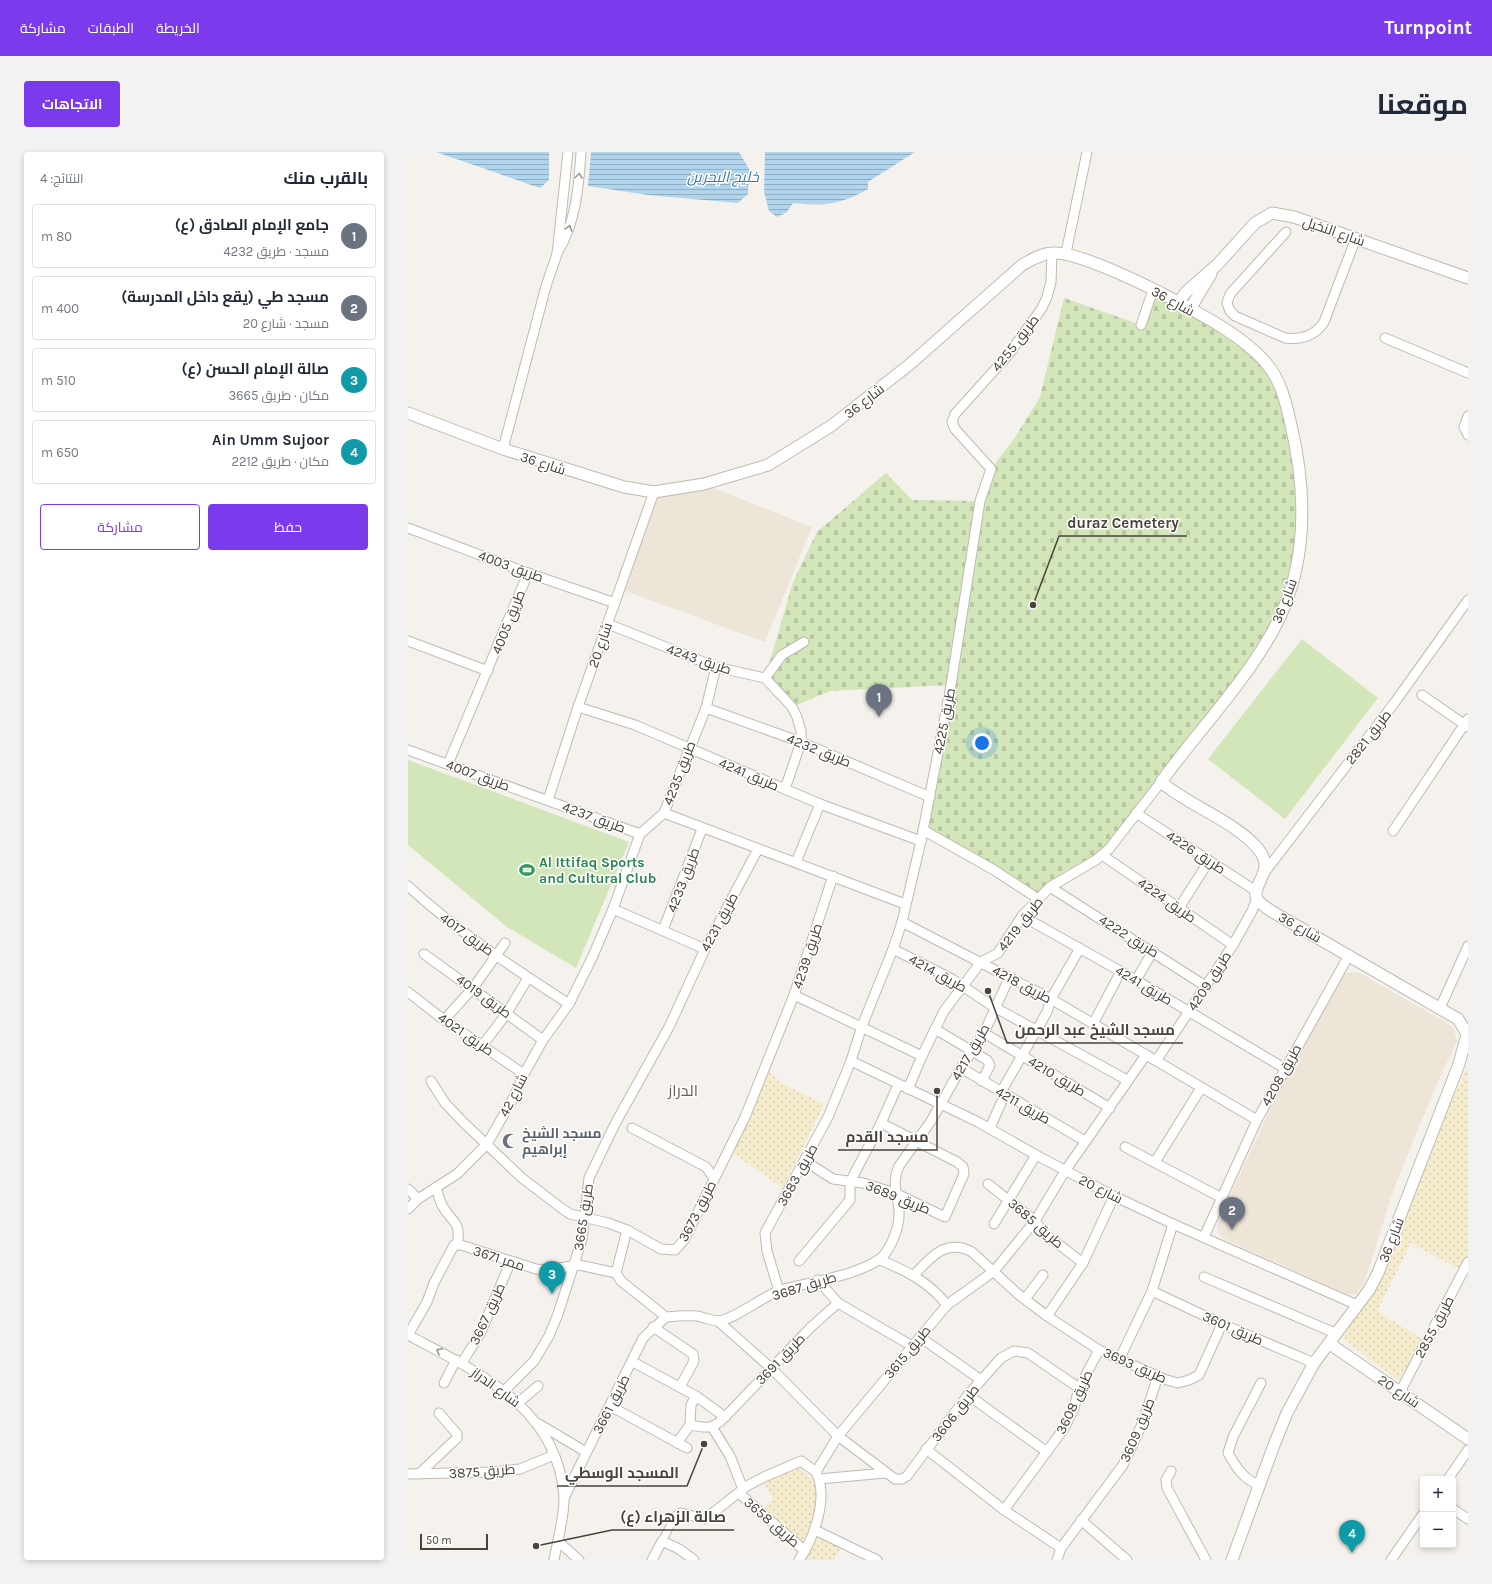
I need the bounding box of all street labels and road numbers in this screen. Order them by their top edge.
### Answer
street label: شارع النخيل [1301,213,1367,250]
street label: شارع 36 [1148,283,1197,320]
street label: طريق 4255 [988,312,1043,375]
street label: شارع 36 [841,380,888,422]
street label: شارع 36 [518,448,568,479]
street label: طريق 4003 [476,547,546,586]
street label: شارع 36 [1268,576,1301,626]
street label: طريق 4005 [488,588,529,657]
street label: شارع 20 [585,620,616,670]
street label: طريق 4243 [664,640,733,678]
street label: طريق 4225 [930,686,959,756]
street label: طريق 2821 [1342,707,1395,768]
street label: طريق 4232 [784,730,853,771]
street label: طريق 4235 [659,739,699,808]
street label: طريق 4241 [716,754,781,795]
street label: طريق 4007 [444,756,512,795]
street label: طريق 4237 [560,798,628,837]
street label: طريق 4226 [1163,827,1229,878]
street label: طريق 4233 [663,845,704,915]
street label: طريق 4224 [1134,874,1199,927]
street label: طريق 4231 [697,890,742,955]
street label: طريق 4219 [994,894,1047,955]
street label: شارع 36 [1275,908,1324,946]
street label: طريق 4017 [436,909,497,960]
street label: طريق 4222 [1096,911,1162,962]
street label: طريق 4239 [789,921,826,991]
street label: طريق 4209 [1184,948,1235,1014]
street label: طريق 4214 [906,951,970,996]
street label: طريق 4218 [989,962,1054,1007]
street label: طريق 4241 [1112,962,1175,1009]
street label: طريق 4019 [453,971,515,1022]
street label: طريق 4021 [435,1009,497,1060]
street label: طريق 4217 [947,1021,993,1084]
street label: طريق 4208 [1257,1041,1305,1109]
street label: طريق 4210 [1025,1053,1089,1100]
street label: شارع 42 [495,1071,532,1120]
street label: طريق 4211 [992,1083,1053,1128]
street label: طريق 3683 [773,1141,821,1209]
street label: شارع 20 [1076,1171,1126,1208]
street label: طريق 3689 [863,1177,933,1218]
street label: طريق 3673 [675,1178,720,1245]
street label: طريق 3665 [570,1182,597,1252]
street label: طريق 3685 [1004,1195,1067,1252]
street label: شارع 36 [1375,1215,1408,1265]
street label: ممر 3671 [471,1242,527,1275]
street label: طريق 3687 [770,1269,839,1304]
street label: طريق 3667 [466,1281,509,1348]
street label: طريق 2855 [1411,1293,1458,1361]
street label: طريق 3601 [1200,1308,1266,1349]
street label: طريق 3615 [880,1322,935,1382]
street label: طريق 3691 [752,1330,809,1388]
street label: طريق 3693 [1100,1344,1169,1387]
street label: شارع الدراز [467,1363,524,1411]
street label: طريق 3608 [1052,1368,1097,1437]
street label: شارع 20 [1375,1371,1423,1412]
street label: طريق 3661 [589,1372,634,1437]
street label: طريق 3606 [928,1381,983,1445]
street label: طريق 3609 [1116,1396,1159,1465]
street label: طريق 3875 [448,1461,516,1482]
street label: طريق 3658 [740,1494,803,1551]

